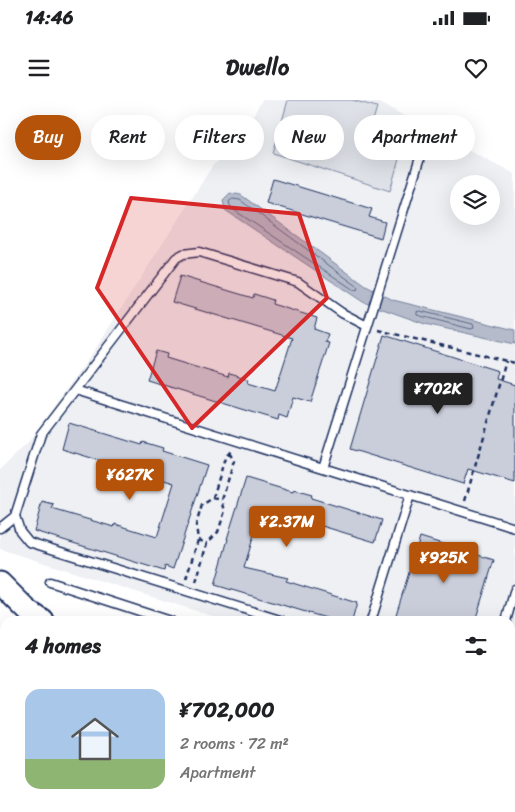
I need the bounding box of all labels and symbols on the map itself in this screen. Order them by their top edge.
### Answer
pin: ¥702K [403,372,473,415]
pin: ¥627K [95,458,165,501]
pin: ¥2.37M [246,506,328,548]
pin: ¥925K [409,542,479,584]

